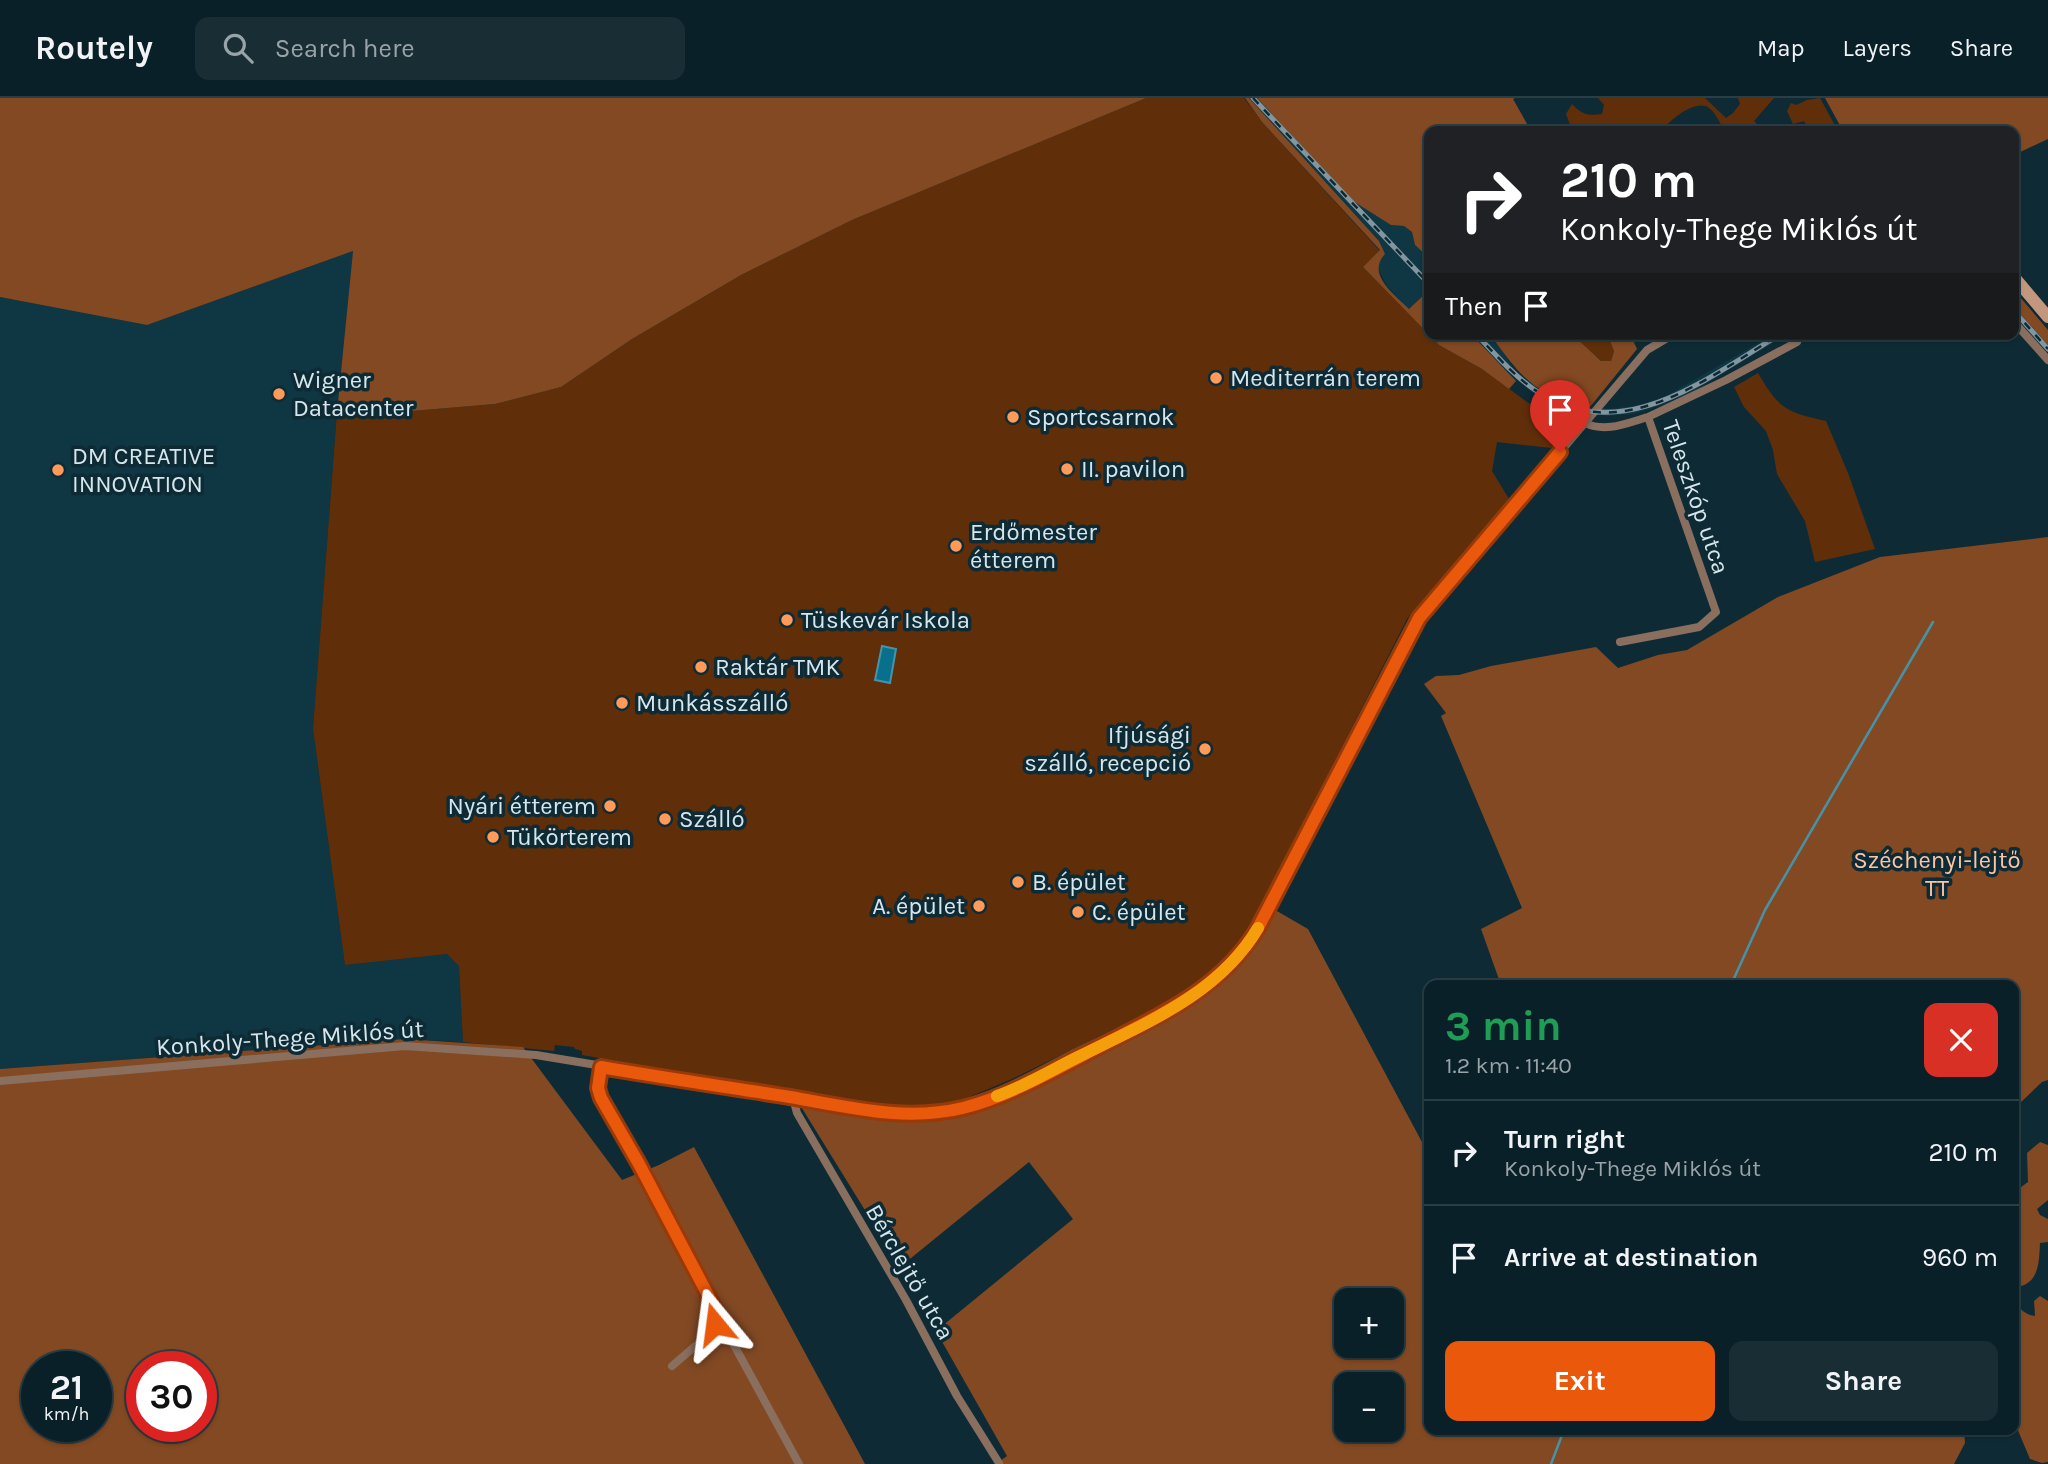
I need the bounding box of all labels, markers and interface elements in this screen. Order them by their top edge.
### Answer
search box [195,17,685,80]
text: Routely [35,29,153,67]
icon: search [219,29,257,67]
text: Search here [275,33,415,64]
text: Map [1757,34,1805,62]
text: Layers [1843,34,1912,62]
text: Share [1950,34,2013,62]
text: 210 m [1560,152,1697,209]
icon: right [1445,154,1536,245]
text: Konkoly-Thege Miklós út [1560,211,1918,248]
icon: arrive [1517,287,1555,325]
text: Then [1445,291,1503,322]
place label: Mediterrán terem [1230,364,1421,392]
place label: Wigner Datacenter [293,366,414,422]
marker: Mediterrán terem [1208,370,1224,386]
pin [1530,380,1590,452]
marker: Wigner Datacenter [271,386,287,402]
icon: arrive [1541,391,1579,429]
place label: Sportcsarnok [1027,403,1174,431]
marker: Sportcsarnok [1005,409,1021,425]
street label: Teleszkóp utca [1657,416,1735,578]
place label: DM CREATIVE INNOVATION [72,442,215,498]
place label: II. pavilon [1081,455,1185,483]
marker: II. pavilon [1059,461,1075,477]
marker: DM CREATIVE INNOVATION [50,462,66,478]
place label: Erdőmester étterem [970,518,1097,574]
marker: Erdőmester étterem [948,538,964,554]
place label: Tüskevár Iskola [801,606,970,634]
marker: Tüskevár Iskola [779,612,795,628]
place label: Raktár TMK [715,653,840,681]
marker: Raktár TMK [693,659,709,675]
place label: Munkásszálló [636,689,788,717]
marker: Munkásszálló [614,695,630,711]
place label: Ifjúsági szálló, recepció [1024,721,1191,777]
marker: Ifjúsági szálló, recepció [1197,741,1213,757]
place label: Nyári étterem [448,792,596,820]
marker: Nyári étterem [602,798,618,814]
place label: Szálló [679,805,745,833]
marker: Szálló [657,811,673,827]
place label: Tükörterem [507,823,632,851]
marker: Tükörterem [485,829,501,845]
park label: Széchenyi-lejtő TT [1853,846,2021,902]
place label: B. épület [1032,868,1126,896]
marker: B. épület [1010,874,1026,890]
place label: A. épület [872,892,965,920]
marker: A. épület [971,898,987,914]
place label: C. épület [1092,898,1186,926]
marker: C. épület [1070,904,1086,920]
text: 3 min [1445,1001,1562,1051]
button: close [1924,1003,1998,1077]
street label: Konkoly-Thege Miklós út [155,1015,425,1061]
text: 1.2 km · 11:40 [1445,1052,1572,1079]
text: Turn right [1504,1124,1625,1155]
icon: right [1445,1134,1483,1172]
text: 210 m [1928,1137,1998,1168]
text: Konkoly-Thege Miklós út [1504,1155,1761,1182]
street label: Bérclejtő utca [860,1199,960,1345]
icon: arrive [1445,1239,1483,1277]
text: Arrive at destination [1504,1242,1758,1273]
text: 960 m [1922,1242,1998,1273]
position arrow [678,1287,752,1361]
map controls [1334,1288,1404,1442]
button: + [1334,1288,1404,1358]
button: Exit [1445,1341,1715,1421]
button: Share [1729,1341,1998,1421]
speed limit sign: 30 [126,1351,217,1442]
text: 21 [50,1367,83,1408]
button: − [1334,1372,1404,1442]
text: km/h [44,1403,89,1425]

